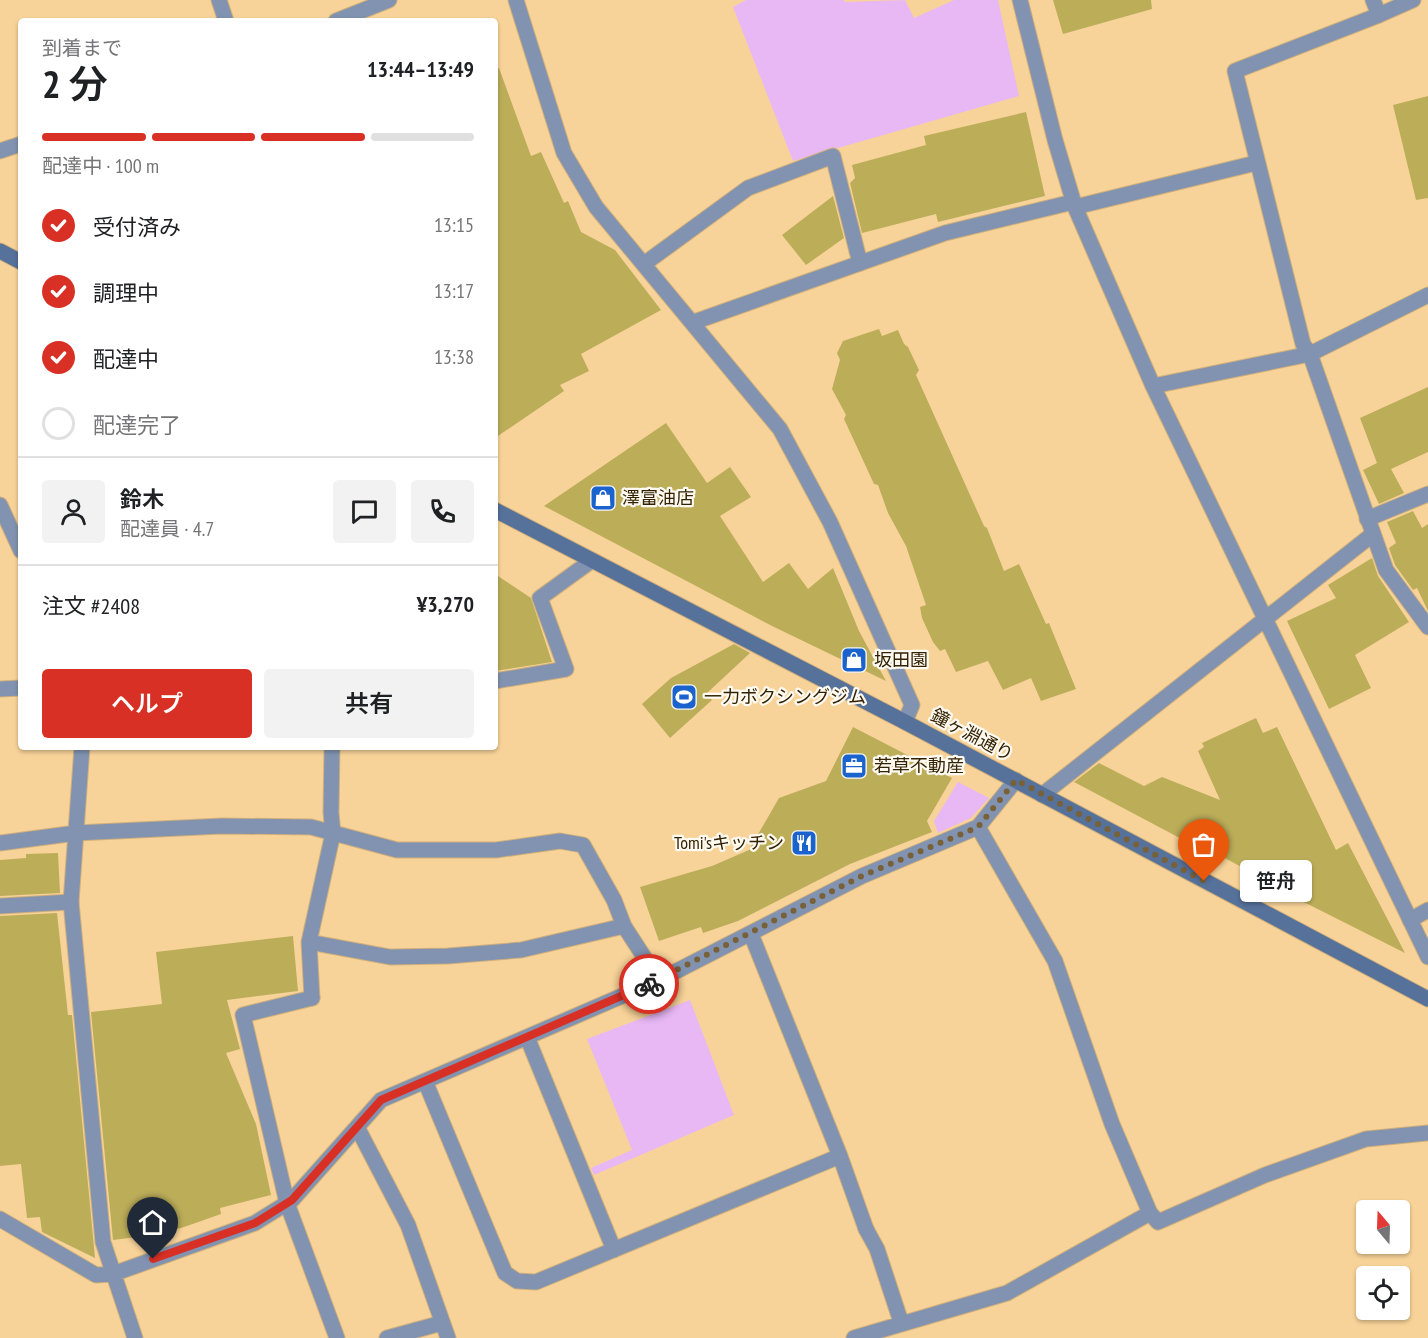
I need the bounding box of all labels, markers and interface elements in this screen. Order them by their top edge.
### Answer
text: 到着まで [42,35,122,61]
text: 13:44–13:49 [367,55,474,83]
text: 2 分 [42,58,108,109]
text: 配達中 · 100 m [42,153,159,179]
icon: check [42,209,75,242]
text: 13:15 [434,212,474,238]
text: 受付済み [93,213,181,241]
icon: check [42,275,75,308]
text: 13:17 [434,278,474,304]
text: 調理中 [93,279,159,307]
icon: check [42,341,75,374]
text: 13:38 [434,344,474,370]
text: 配達中 [93,345,159,373]
text: 配達完了 [93,411,181,439]
button: person [42,480,105,543]
button: chat [333,480,396,543]
button: phone [411,480,474,543]
shop icon: 澤富油店 [588,483,618,513]
text: 鈴木 [120,485,164,513]
place label: 澤富油店 [622,486,694,509]
text: 配達員 · 4.7 [120,516,214,542]
text: ¥3,270 [417,590,474,618]
text: 注文 #2408 [42,592,140,620]
shop icon: 坂田園 [839,645,869,675]
place label: 坂田園 [874,648,928,671]
button: ヘルプ [42,669,252,738]
button: 共有 [264,669,474,738]
sports icon: 一力ボクシングジム [669,682,699,712]
place label: 一力ボクシングジム [704,685,866,708]
street label: 鐘ヶ淵通り [927,703,1017,766]
office icon: 若草不動産 [839,751,869,781]
place label: 若草不動産 [874,754,964,777]
pin [1178,819,1229,881]
restaurant icon: Tomi'sキッチン [789,828,819,858]
icon: bag [1187,828,1220,861]
place label: Tomi'sキッチン [674,831,784,854]
callout: 笹舟 [1240,860,1312,902]
text: 笹舟 [1256,868,1296,894]
courier [619,954,679,1014]
icon: bike [633,968,666,1001]
pin [127,1197,178,1259]
north arrow [1356,1200,1410,1254]
map controls [1356,1200,1410,1320]
icon: home [136,1206,169,1239]
button: locate [1356,1266,1410,1320]

